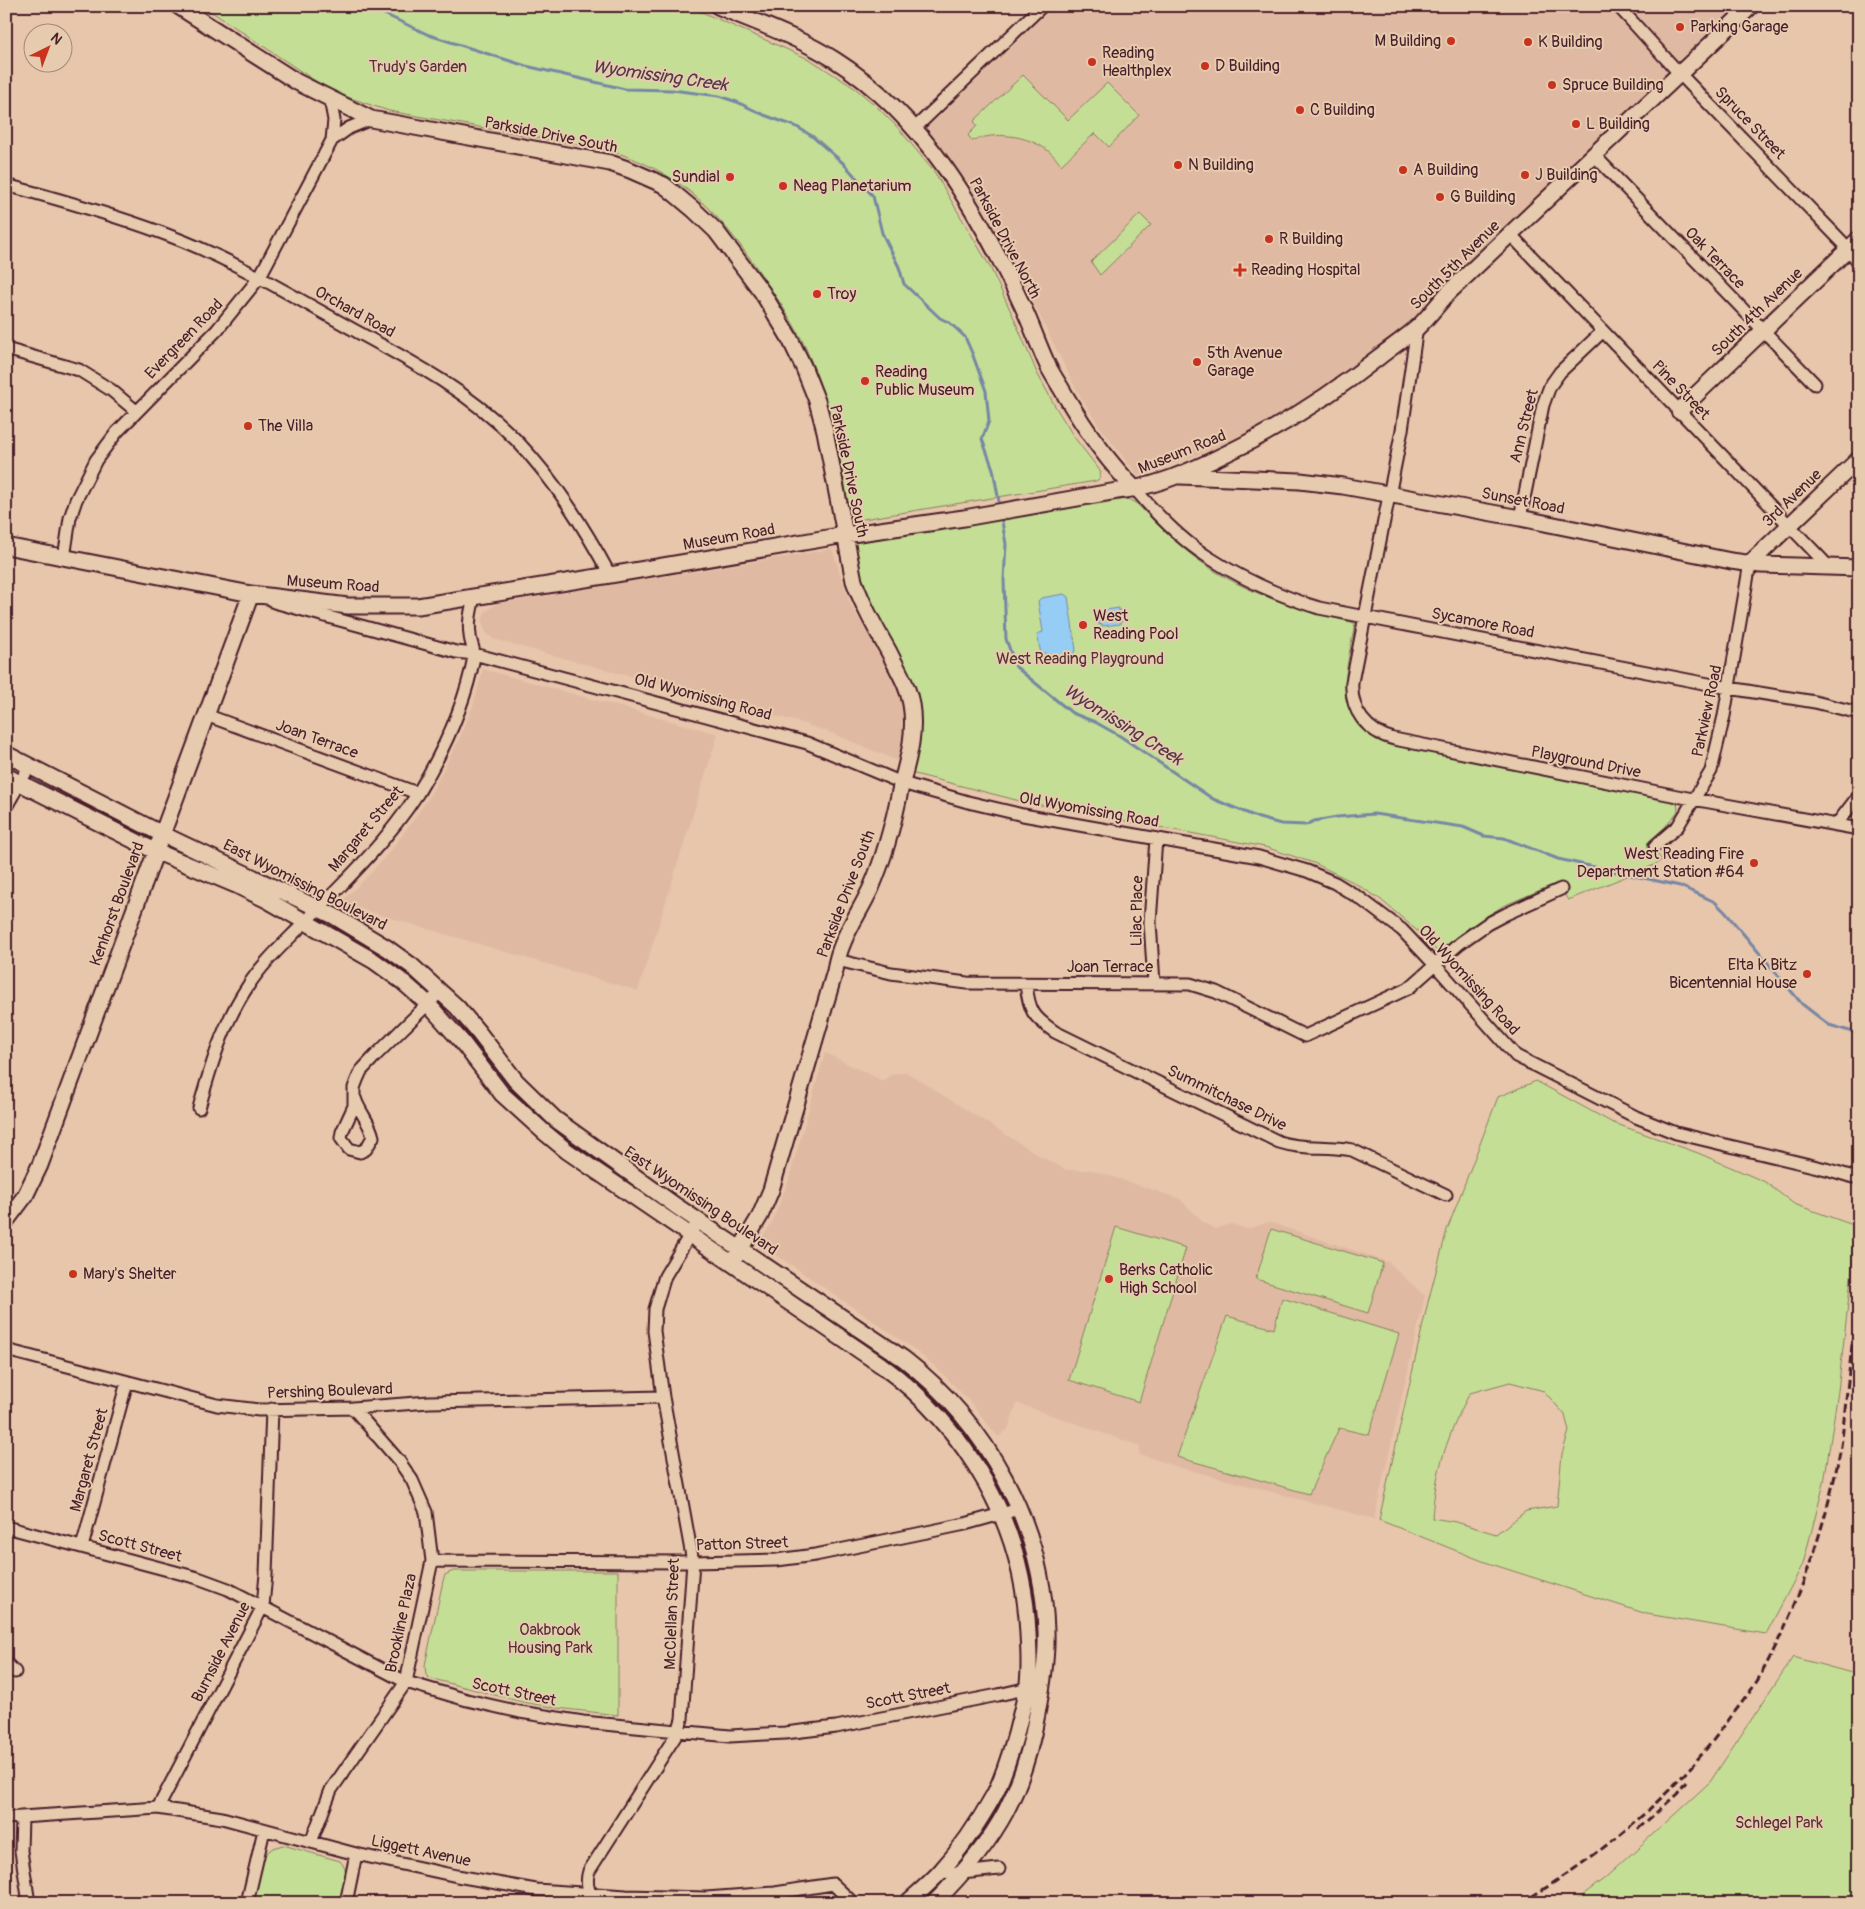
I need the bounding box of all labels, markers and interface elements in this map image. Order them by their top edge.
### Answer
place label: Parking Garage [1690,17,1789,37]
marker: Parking Garage [1674,21,1686,33]
north arrow [22,22,72,72]
text: N [47,29,66,48]
place label: M Building [1375,31,1441,51]
place label: K Building [1538,32,1603,52]
marker: M Building [1445,35,1457,47]
marker: K Building [1522,36,1534,48]
place label: Reading Healthplex [1102,43,1172,81]
water label: Wyomissing Creek [591,55,730,97]
marker: Reading Healthplex [1086,56,1098,68]
place label: D Building [1215,56,1280,76]
park label: Trudy's Garden [369,57,467,77]
marker: D Building [1199,60,1211,72]
place label: Spruce Building [1562,75,1664,95]
marker: Spruce Building [1546,79,1558,91]
street label: Spruce Street [1710,82,1790,164]
place label: C Building [1310,100,1375,120]
marker: C Building [1294,104,1306,116]
street label: Parkside Drive South [483,112,619,158]
place label: L Building [1586,114,1650,134]
marker: L Building [1570,118,1582,130]
place label: N Building [1188,155,1254,175]
marker: N Building [1172,159,1184,171]
place label: A Building [1413,160,1478,180]
marker: A Building [1397,164,1409,176]
place label: J Building [1535,165,1598,185]
place label: Sundial [672,167,720,187]
marker: J Building [1519,169,1531,181]
marker: Sundial [724,171,736,183]
street label: Parkside Drive North [965,174,1045,302]
place label: Neag Planetarium [793,176,911,196]
marker: Neag Planetarium [777,180,789,192]
place label: G Building [1450,187,1515,207]
marker: G Building [1434,191,1446,203]
street label: South 5th Avenue [1406,216,1504,314]
street label: Oak Terrace [1681,223,1750,293]
place label: R Building [1279,229,1343,249]
marker: R Building [1263,233,1275,245]
place label: Reading Hospital [1251,260,1361,280]
marker: Reading Hospital [1233,263,1247,277]
street label: South 4th Avenue [1707,263,1807,361]
street label: Orchard Road [311,282,399,342]
place label: Troy [827,284,856,304]
marker: Troy [811,288,823,300]
street label: Evergreen Road [141,295,227,383]
place label: 5th Avenue Garage [1207,343,1282,381]
marker: 5th Avenue Garage [1191,356,1203,368]
street label: Pine Street [1648,356,1715,424]
place label: Reading Public Museum [875,362,974,400]
marker: Reading Public Museum [859,375,871,387]
street label: Ann Street [1505,386,1543,465]
street label: Parkside Drive South [825,403,873,539]
place label: The Villa [258,416,313,436]
marker: The Villa [242,420,254,432]
street label: Museum Road [1135,425,1229,479]
street label: 3rd Avenue [1758,465,1826,531]
street label: Sunset Road [1480,483,1566,519]
street label: Museum Road [681,519,777,555]
street label: Museum Road [286,571,380,597]
street label: Sycamore Road [1430,603,1536,643]
place label: West Reading Pool [1093,606,1179,644]
marker: West Reading Pool [1077,619,1089,631]
park label: West Reading Playground [996,649,1164,669]
street label: Parkview Road [1688,663,1726,759]
street label: Old Wyomissing Road [632,669,774,725]
water label: Wyomissing Creek [1059,679,1188,772]
street label: Joan Terrace [273,715,361,763]
street label: Playground Drive [1529,742,1643,782]
street label: Margaret Street [324,781,408,876]
street label: Old Wyomissing Road [1018,788,1160,832]
street label: Parkside Drive South [812,827,880,961]
street label: East Wyomissing Boulevard [220,835,390,935]
street label: Kenhorst Boulevard [85,839,149,969]
place label: West Reading Fire Department Station #64 [1577,844,1744,882]
marker: West Reading Fire Department Station #64 [1748,857,1760,869]
street label: Lilac Place [1126,875,1148,947]
street label: Old Wyomissing Road [1414,921,1524,1039]
place label: Elta K Bitz Bicentennial House [1669,955,1797,993]
street label: Joan Terrace [1067,957,1153,977]
marker: Elta K Bitz Bicentennial House [1801,968,1813,980]
street label: Summitchase Drive [1164,1060,1290,1136]
street label: East Wyomissing Boulevard [620,1142,782,1260]
place label: Berks Catholic High School [1119,1260,1213,1298]
place label: Mary's Shelter [83,1264,177,1284]
marker: Mary's Shelter [67,1268,79,1280]
marker: Berks Catholic High School [1103,1273,1115,1285]
street label: Pershing Boulevard [267,1379,393,1403]
street label: Margaret Street [66,1405,113,1514]
street label: Scott Street [96,1525,185,1567]
street label: Patton Street [695,1532,789,1556]
street label: McClellan Street [660,1557,684,1670]
street label: Brookline Plaza [381,1571,421,1675]
street label: Burnside Avenue [187,1598,255,1706]
park label: Oakbrook Housing Park [507,1620,593,1658]
street label: Scott Street [470,1673,559,1711]
street label: Scott Street [864,1678,953,1714]
park label: Schlegel Park [1735,1813,1823,1833]
street label: Liggett Avenue [369,1831,473,1871]

